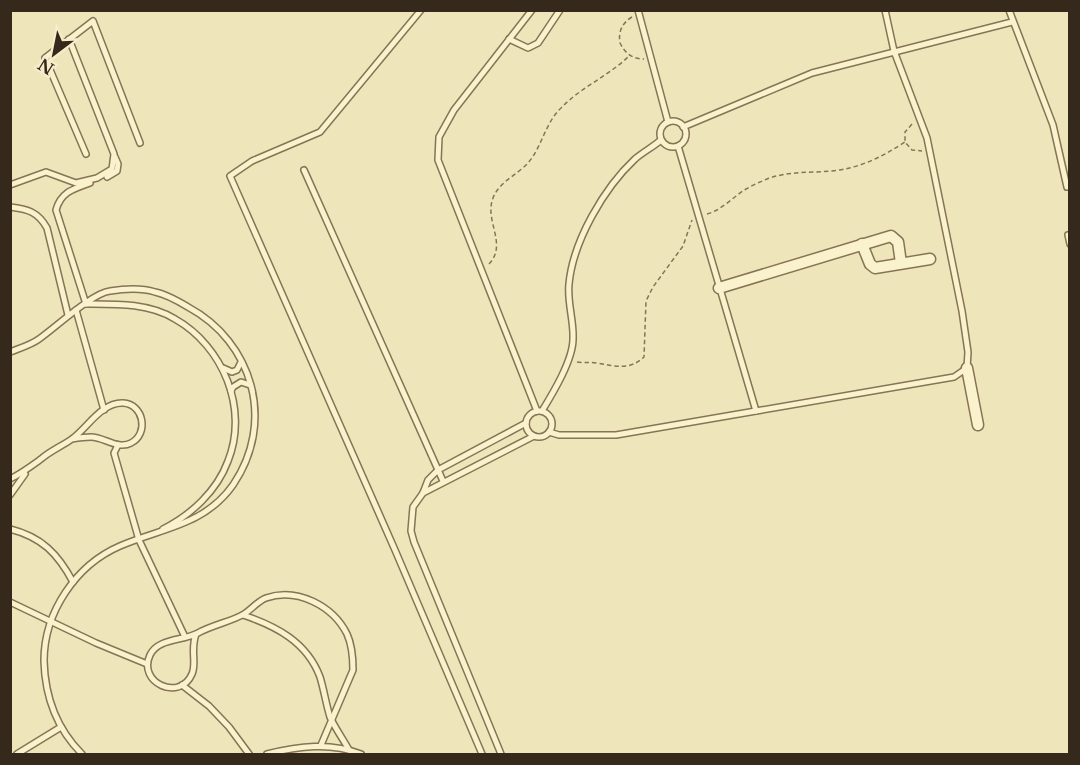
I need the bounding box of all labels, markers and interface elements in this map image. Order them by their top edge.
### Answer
north arrow [24,24,84,84]
text: N [34,54,58,79]

